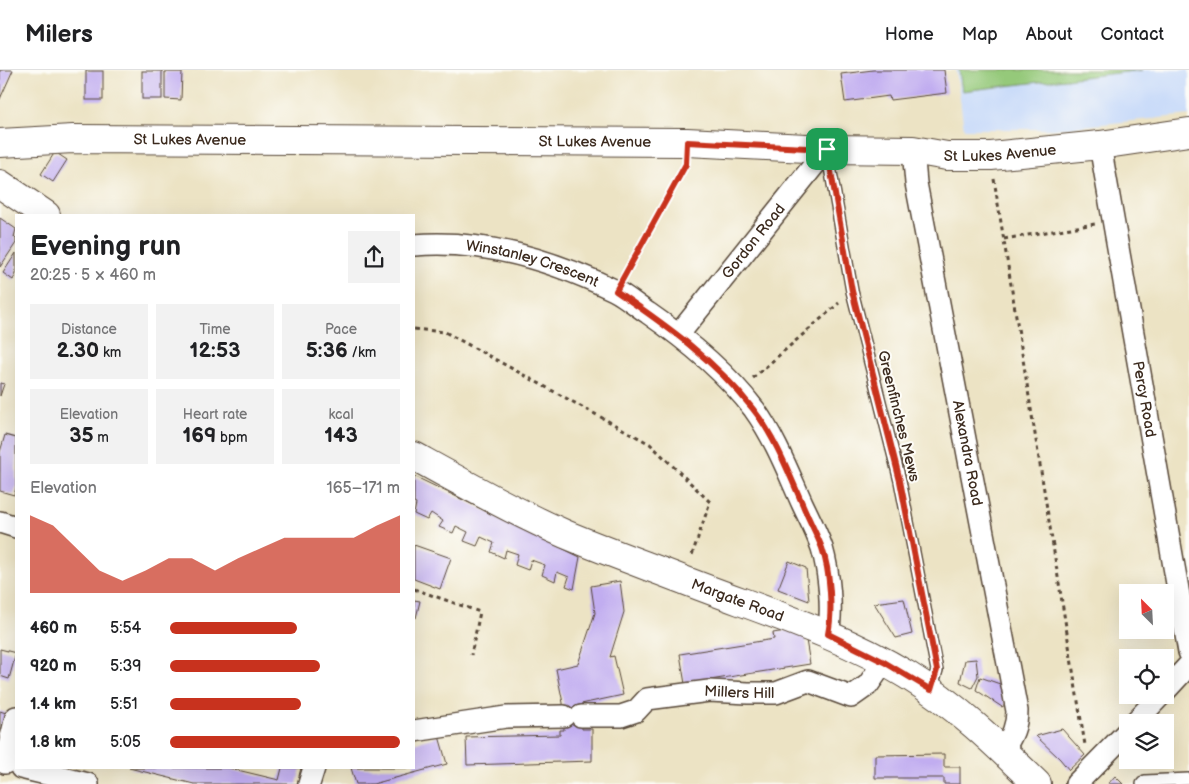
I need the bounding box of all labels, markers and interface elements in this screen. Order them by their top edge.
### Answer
text: Milers [25,20,93,49]
text: Home [885,24,934,45]
text: Map [962,24,998,45]
text: About [1026,24,1073,45]
text: Contact [1101,24,1164,45]
pin [806,128,848,170]
street label: St Lukes Avenue [134,130,246,150]
street label: St Lukes Avenue [539,132,651,152]
icon: arrive [813,135,841,163]
street label: St Lukes Avenue [944,140,1057,166]
street label: Gordon Road [718,200,790,283]
text: Evening run [30,230,181,263]
button: share [348,231,400,283]
street label: Winstanley Crescent [465,236,602,292]
text: 20:25 · 5 × 460 m [30,266,156,285]
text: Distance [61,321,117,338]
text: Time [199,321,231,338]
text: Pace [325,321,357,338]
text: 2.30 [57,338,99,363]
text: 12:53 [190,338,240,363]
text: 5:36 [306,338,348,363]
text: km [99,344,121,361]
text: /km [348,344,376,361]
street label: Greenfinches Mews [873,349,924,484]
street label: Percy Road [1128,360,1160,439]
street label: Alexandra Road [948,399,987,508]
text: Elevation [60,406,118,423]
text: Heart rate [183,406,247,423]
text: kcal [328,406,354,423]
text: 35 [69,423,94,448]
text: 169 [182,423,216,448]
text: 143 [324,423,358,448]
text: m [94,429,109,446]
text: bpm [216,429,248,446]
text: Elevation [30,479,97,498]
text: 165–171 m [327,479,400,498]
street label: Margate Road [689,575,786,627]
north arrow [1119,584,1174,639]
map controls [1119,584,1174,769]
text: 460 m [30,619,77,638]
text: 5:54 [110,619,141,638]
button: locate [1119,649,1174,704]
text: 920 m [30,657,77,676]
text: 5:39 [110,657,142,676]
street label: Millers Hill [704,682,774,703]
text: 1.4 km [30,695,76,714]
text: 5:51 [110,695,138,714]
button: layers [1119,714,1174,769]
text: 1.8 km [30,733,76,752]
text: 5:05 [110,733,141,752]

